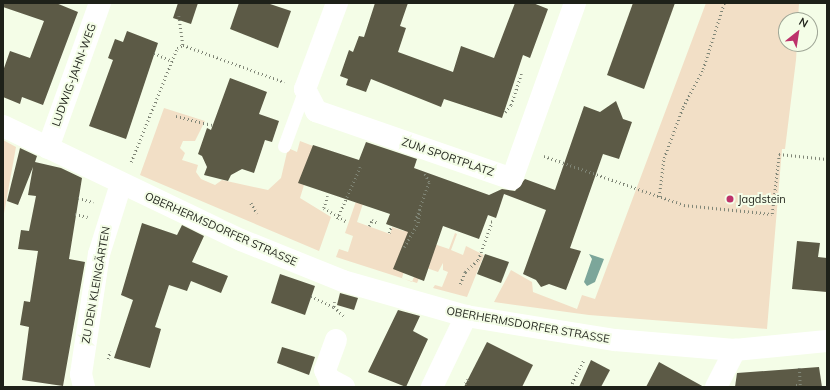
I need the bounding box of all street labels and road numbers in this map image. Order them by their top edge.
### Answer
street label: LUDWIG-JAHN-WEG [49,22,99,128]
street label: ZUM SPORTPLATZ [400,135,496,179]
street label: OBERHERMSDORFER STRASSE [143,189,299,269]
street label: ZU DEN KLEINGÄRTEN [79,225,113,345]
street label: OBERHERMSDORFER STRASSE [445,304,611,346]

